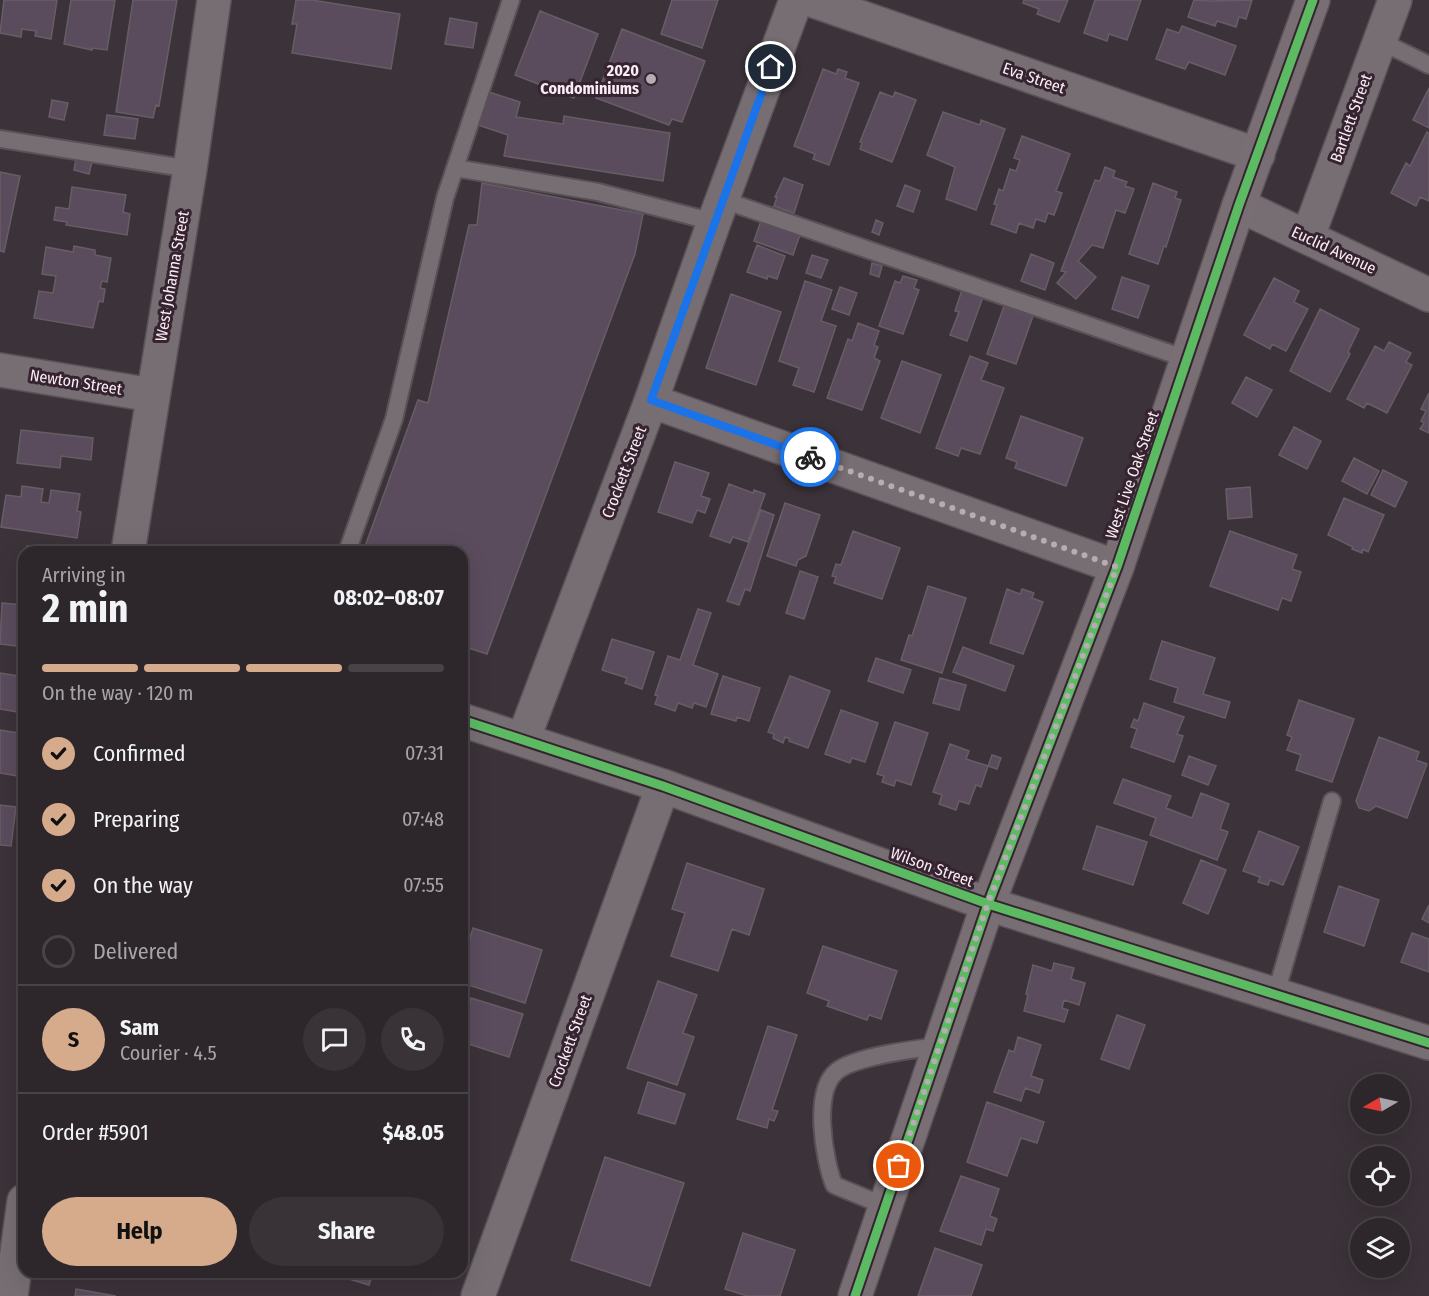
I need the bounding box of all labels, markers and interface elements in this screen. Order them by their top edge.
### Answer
pin [745,41,796,92]
icon: home [754,50,787,83]
street label: Eva Street [1000,58,1069,98]
place label: 2020 Condominiums [540,61,639,98]
street label: Bartlett Street [1326,70,1376,165]
marker: 2020 Condominiums [644,72,658,86]
street label: West Johanna Street [151,208,193,343]
street label: Euclid Avenue [1289,222,1379,278]
street label: Newton Street [29,365,124,399]
street label: West Live Oak Street [1101,408,1163,541]
street label: Crockett Street [598,423,651,521]
courier [780,427,840,487]
icon: bike [794,441,827,474]
text: Arriving in [42,563,126,587]
text: 08:02–08:07 [333,584,444,611]
text: 2 min [42,586,128,632]
text: On the way · 120 m [42,681,193,705]
icon: check [42,737,75,770]
text: Confirmed [93,740,186,767]
text: 07:31 [405,741,444,765]
icon: check [42,803,75,836]
text: Preparing [93,806,179,833]
text: 07:48 [402,807,444,831]
street label: Wilson Street [888,843,977,891]
icon: check [42,869,75,902]
text: On the way [93,872,193,899]
text: 07:55 [403,873,444,897]
text: Delivered [93,938,178,965]
street label: Crockett Street [544,991,596,1090]
button: chat [303,1008,366,1071]
button: phone [381,1008,444,1071]
text: Sam [120,1014,159,1041]
text: S [68,1026,79,1053]
text: Courier · 4.5 [120,1041,217,1065]
north arrow [1350,1074,1410,1134]
map controls [1350,1074,1410,1278]
text: Order #5901 [42,1119,149,1146]
text: $48.05 [383,1119,444,1146]
pin [873,1140,924,1191]
button: locate [1350,1146,1410,1206]
icon: bag [882,1149,915,1182]
button: Help [42,1197,237,1266]
button: Share [249,1197,444,1266]
button: layers [1350,1218,1410,1278]

